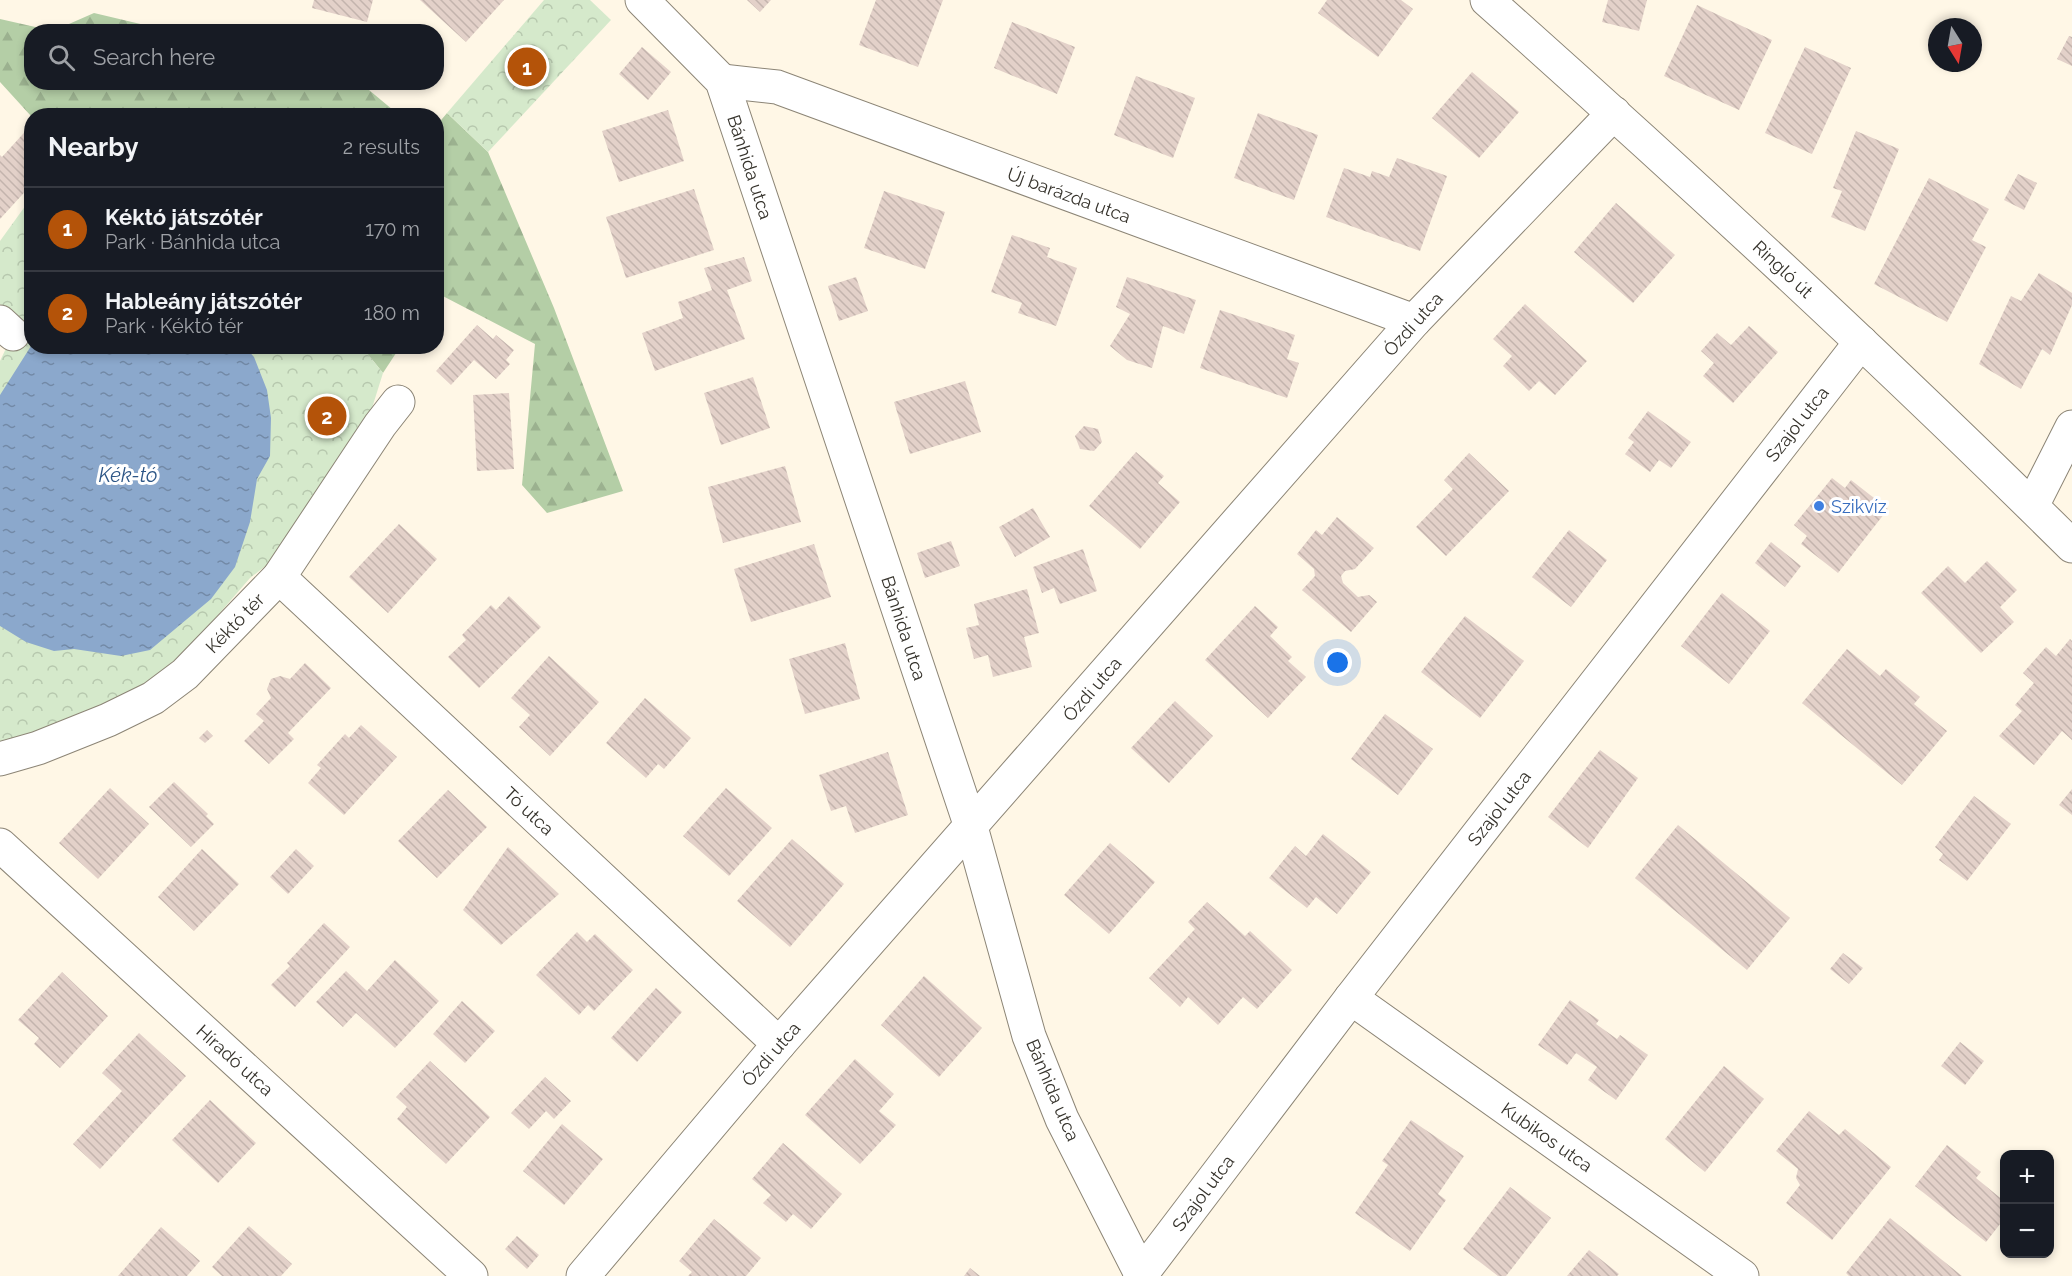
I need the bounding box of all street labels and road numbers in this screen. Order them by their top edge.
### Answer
street label: Bánhida utca [723,112,777,222]
street label: Új barázda utca [1004,162,1134,227]
street label: Ringló út [1749,236,1817,302]
street label: Ózdi utca [1378,287,1447,360]
street label: Szajol utca [1761,382,1833,466]
street label: Bánhida utca [877,573,931,683]
street label: Kéktó tér [201,588,269,657]
street label: Ózdi utca [1058,652,1126,725]
street label: Szajol utca [1463,766,1535,850]
street label: Tó utca [500,783,558,839]
street label: Ózdi utca [737,1017,805,1090]
street label: Híradó utca [192,1020,278,1100]
street label: Bánhida utca [1022,1036,1084,1144]
street label: Kubikos utca [1497,1098,1597,1176]
street label: Szajol utca [1168,1151,1238,1235]

